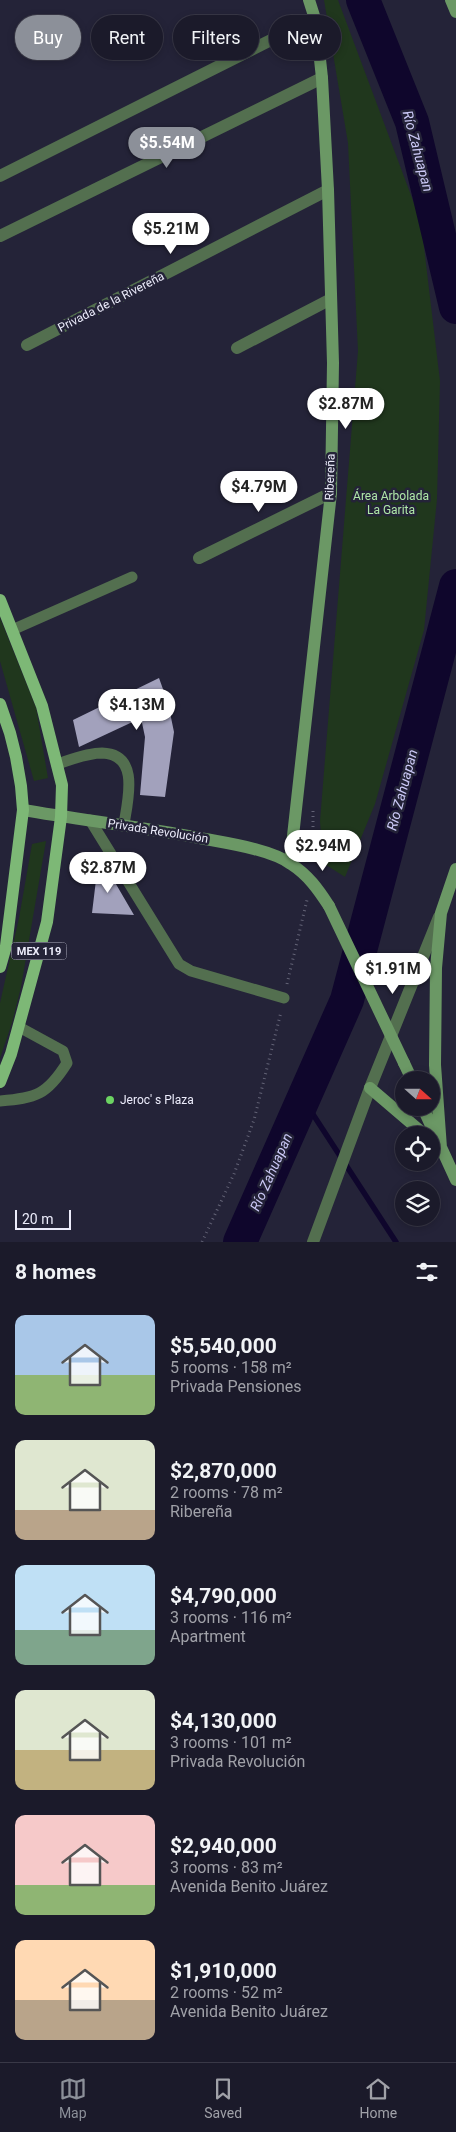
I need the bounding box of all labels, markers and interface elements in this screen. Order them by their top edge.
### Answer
chip: Buy [15,15,81,60]
chip: Rent [91,15,163,60]
chip: Filters [173,15,259,60]
chip: New [269,15,341,60]
water label: Río Zahuapan [399,109,437,193]
pin: $5.54M [126,126,208,169]
text: $5.54M [139,133,195,152]
pin: $5.21M [130,212,212,255]
text: $5.21M [143,219,199,238]
street label: Privada de la Rivereña [55,269,167,335]
pin: $2.87M [305,388,387,430]
text: $2.87M [318,394,374,413]
street label: Ribereña [322,453,338,501]
pin: $4.79M [218,470,300,513]
text: $4.79M [231,477,287,496]
park label: Área Arbolada La Garita [353,488,429,517]
pin: $4.13M [96,688,178,731]
text: $4.13M [109,695,165,714]
water label: Río Zahuapan [383,748,421,832]
street label: Privada Revolución [107,816,209,846]
pin: $2.94M [282,830,364,872]
text: $2.94M [295,836,351,855]
pin: $2.87M [67,852,149,894]
text: $2.87M [80,858,136,877]
road number: MEX 119 [12,942,66,959]
pin: $1.91M [352,952,434,995]
text: $1.91M [365,959,421,978]
north arrow [395,1071,440,1116]
map controls [395,1071,440,1226]
place label: Jeroc' s Plaza [120,1093,194,1107]
marker: Jeroc' s Plaza [104,1094,116,1106]
button: locate [395,1126,440,1171]
water label: Río Zahuapan [247,1131,295,1213]
button: layers [395,1181,440,1226]
scale bar [15,1207,71,1230]
text: 20 m [22,1211,54,1227]
icon: filters [413,1258,441,1286]
text: 8 homes [15,1260,96,1284]
text: $5,540,000 [170,1334,277,1358]
icon: home [55,1335,115,1395]
text: 5 rooms · 158 m² [170,1358,292,1377]
text: Privada Pensiones [170,1377,302,1396]
text: $2,870,000 [170,1459,277,1483]
icon: home [55,1460,115,1520]
text: 2 rooms · 78 m² [170,1483,283,1502]
text: Ribereña [170,1502,233,1521]
text: $4,790,000 [170,1584,277,1608]
icon: home [55,1585,115,1645]
text: 3 rooms · 116 m² [170,1608,292,1627]
text: Apartment [170,1627,246,1646]
text: $4,130,000 [170,1709,277,1733]
icon: home [55,1710,115,1770]
text: 3 rooms · 101 m² [170,1733,292,1752]
text: Privada Revolución [170,1752,305,1771]
text: $2,940,000 [170,1834,277,1858]
icon: home [55,1835,115,1895]
text: 3 rooms · 83 m² [170,1858,283,1877]
text: Avenida Benito Juárez [170,1877,328,1896]
text: $1,910,000 [170,1959,277,1983]
icon: home [55,1960,115,2020]
text: 2 rooms · 52 m² [170,1983,283,2002]
text: Avenida Benito Juárez [170,2002,328,2021]
tab: Map [59,2075,87,2121]
tab: Saved [204,2075,242,2121]
tab: Home [360,2075,397,2121]

